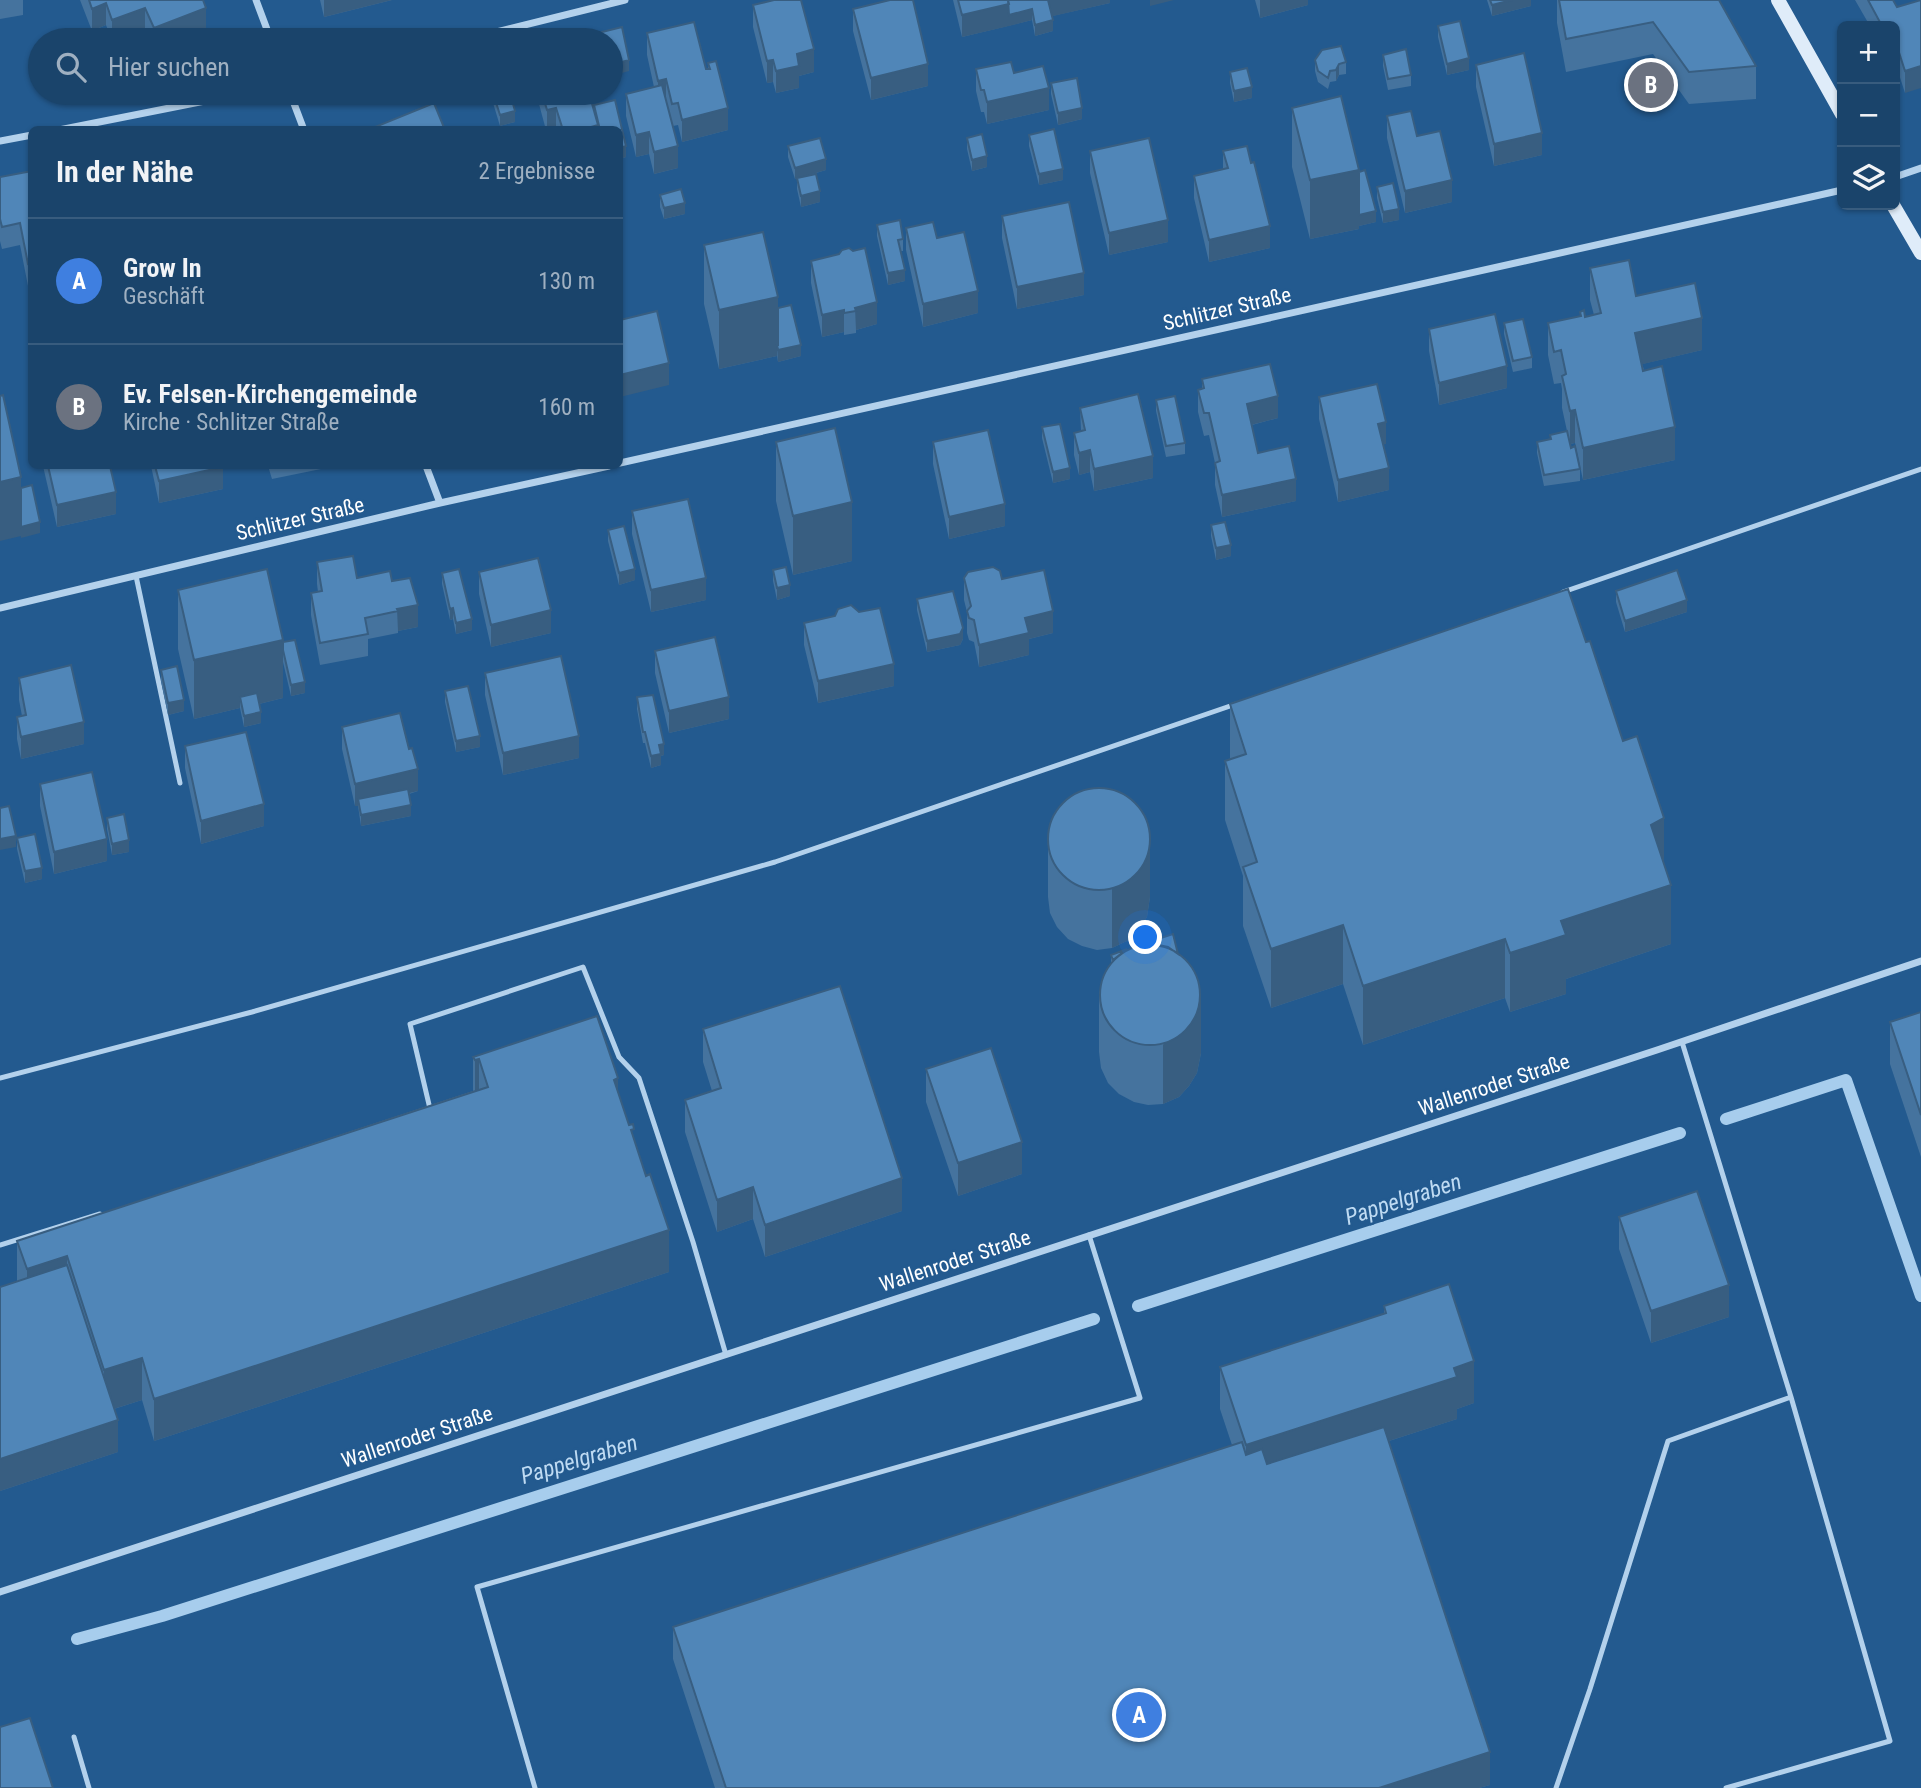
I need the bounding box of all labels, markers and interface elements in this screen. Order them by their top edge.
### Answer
map controls [1837,21,1900,210]
button: + [1837,21,1900,84]
search box [28,28,623,105]
icon: search [52,48,90,86]
text: Hier suchen [108,52,230,82]
pin: B [1628,59,1674,111]
button: − [1837,84,1900,147]
button: layers [1837,147,1900,210]
text: In der Nähe [56,154,193,189]
text: 2 Ergebnisse [478,158,595,185]
text: Grow In [123,253,202,283]
text: A [72,268,86,295]
text: 130 m [538,268,595,295]
text: Geschäft [123,283,205,310]
street label: Schlitzer Straße [1161,283,1294,335]
text: Ev. Felsen-Kirchengemeinde [123,379,417,409]
text: B [73,394,85,421]
text: 160 m [538,394,595,421]
text: Kirche · Schlitzer Straße [123,409,339,436]
street label: Schlitzer Straße [234,493,367,545]
your location [1128,920,1162,954]
street label: Wallenroder Straße [1415,1049,1573,1121]
water label: Pappelgraben [1342,1168,1465,1231]
street label: Wallenroder Straße [876,1225,1034,1297]
street label: Wallenroder Straße [338,1401,496,1473]
water label: Pappelgraben [517,1429,641,1490]
pin: A [1116,1689,1162,1741]

